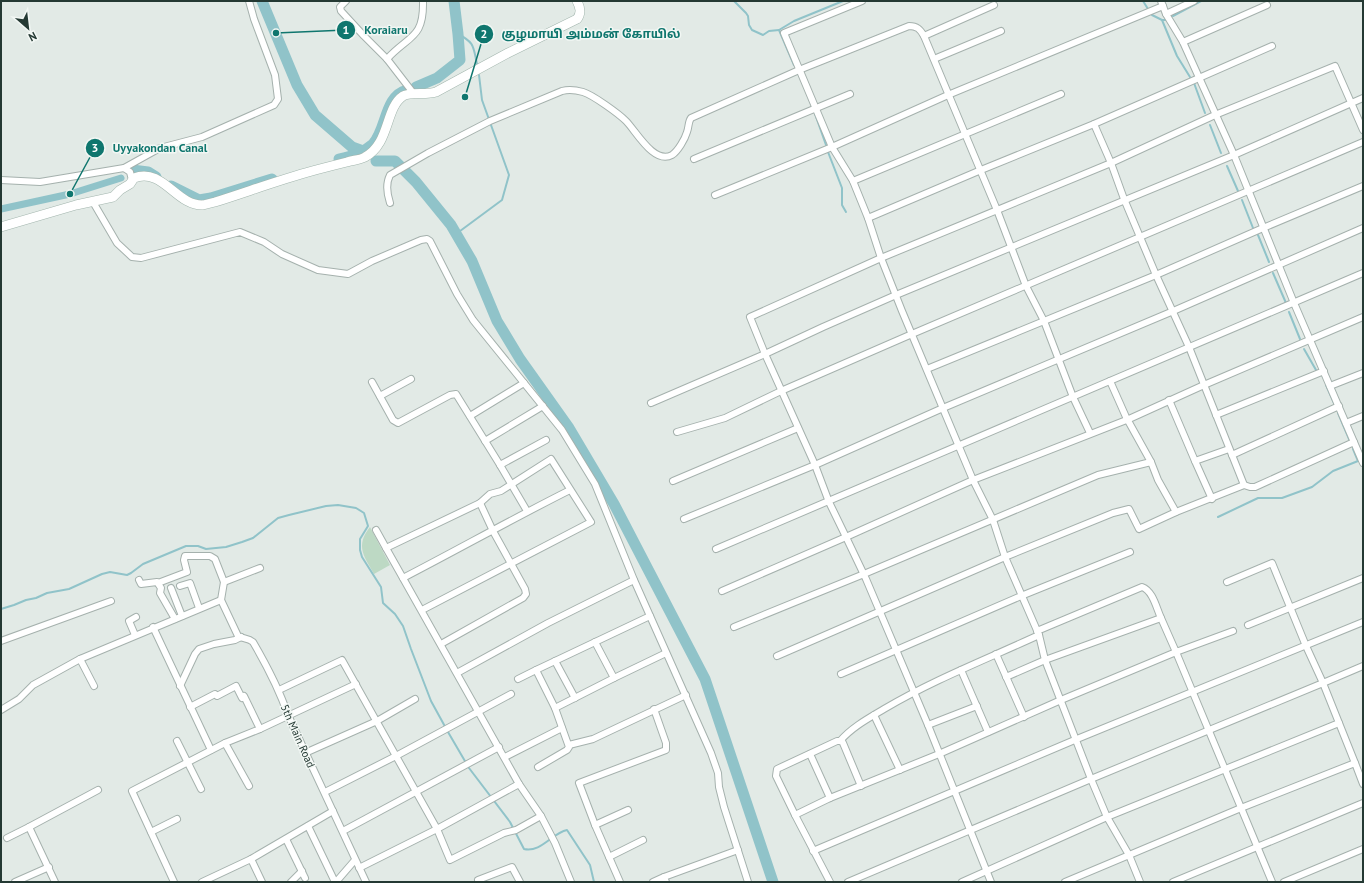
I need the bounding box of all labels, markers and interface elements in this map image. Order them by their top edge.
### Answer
north arrow [8,8,48,48]
callout: Koraiaru [336,18,416,42]
text: 1 [343,22,349,37]
text: Koraiaru [364,22,408,37]
callout: குழமாயி அம்மன் கோயில் [474,22,688,46]
text: 2 [481,26,487,41]
text: குழமாயி அம்மன் கோயில் [502,26,680,43]
text: N [26,29,39,45]
callout: Uyyakondan Canal [85,136,216,160]
text: 3 [92,140,98,155]
text: Uyyakondan Canal [113,140,208,155]
street label: 5th Main Road [278,702,318,770]

